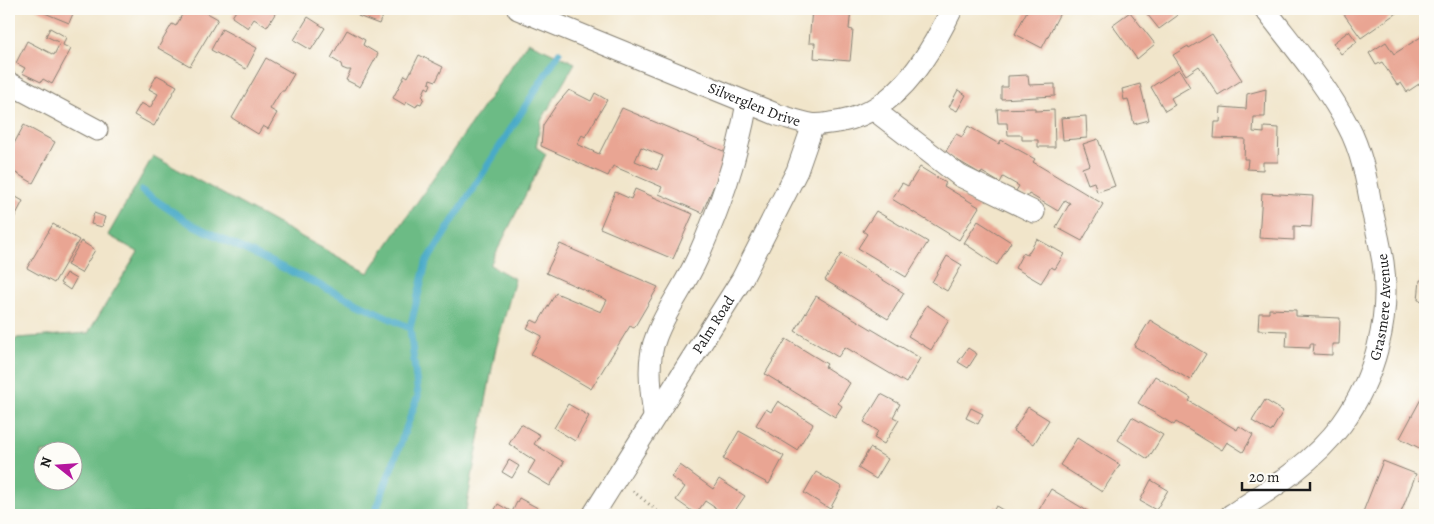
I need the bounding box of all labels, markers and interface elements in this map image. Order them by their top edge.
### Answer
street label: Silverglen Drive [705,78,803,131]
street label: Grasmere Avenue [1365,252,1395,363]
street label: Palm Road [687,291,740,358]
north arrow [32,442,82,492]
text: N [35,455,57,470]
scale bar [1242,459,1309,491]
text: 20 m [1249,467,1280,487]

